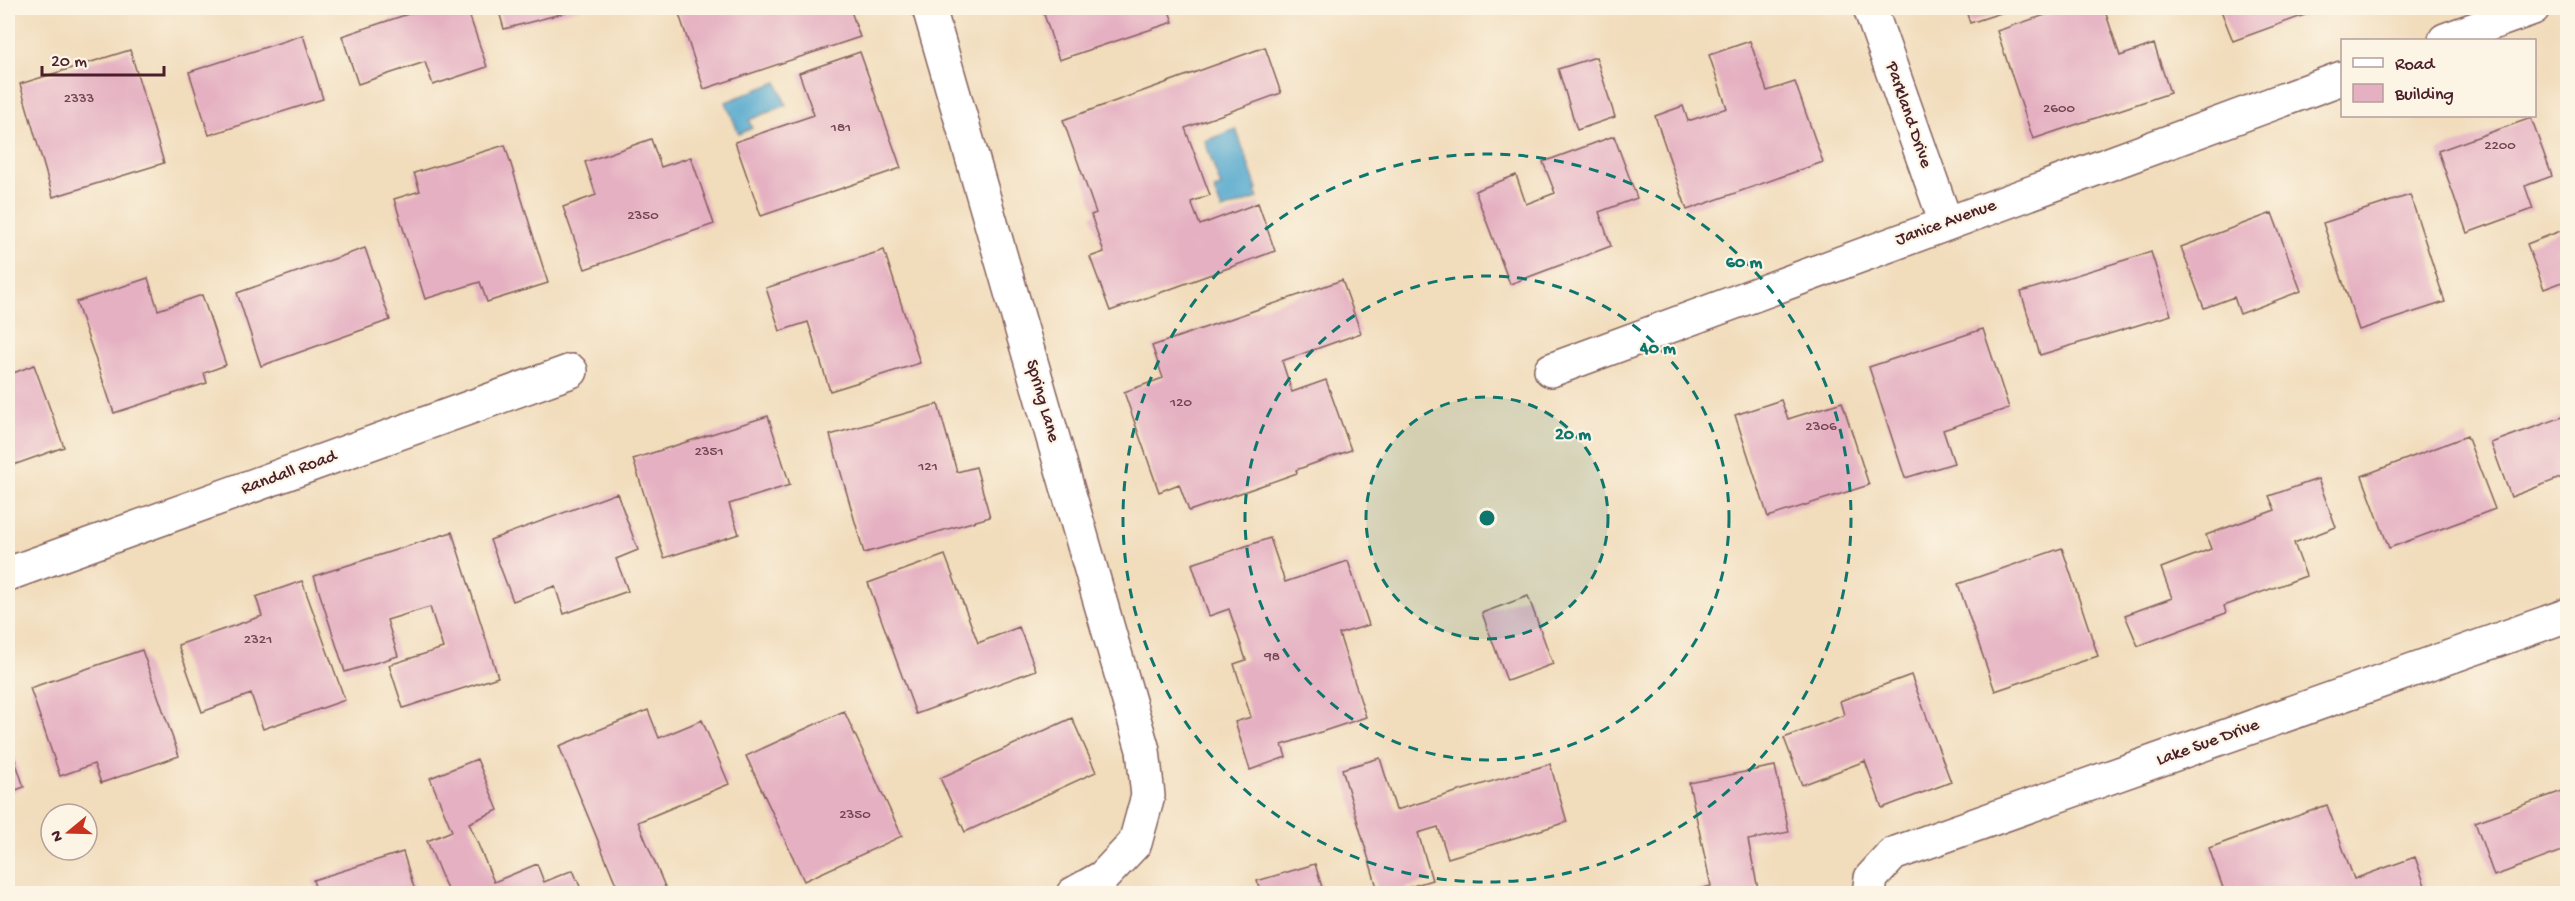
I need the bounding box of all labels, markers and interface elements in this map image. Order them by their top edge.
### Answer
scale bar [42,39,164,77]
legend [2341,39,2536,117]
text: 20 m [51,52,87,73]
text: Road [2395,55,2436,76]
street label: Parkland Drive [1880,58,1936,172]
text: Building [2394,85,2454,106]
house number: 2333 [64,90,95,108]
house number: 2600 [2043,100,2075,118]
house number: 181 [830,119,851,137]
house number: 2200 [2484,137,2516,155]
street label: Janice Avenue [1893,195,2000,251]
house number: 2350 [627,207,659,225]
text: 60 m [1726,253,1762,274]
text: 40 m [1639,339,1676,360]
street label: Spring Lane [1020,357,1064,445]
house number: 120 [1169,394,1192,412]
house number: 2306 [1805,418,1837,436]
text: 20 m [1555,425,1591,446]
house number: 2351 [694,443,724,461]
street label: Randall Road [238,446,341,500]
house number: 121 [917,458,938,476]
centre of rings [1477,508,1497,528]
house number: 2321 [244,631,272,649]
house number: 98 [1263,648,1280,666]
street label: Lake Sue Drive [2154,714,2263,771]
north arrow [39,802,99,862]
house number: 2350 [839,806,871,824]
text: N [47,827,69,844]

